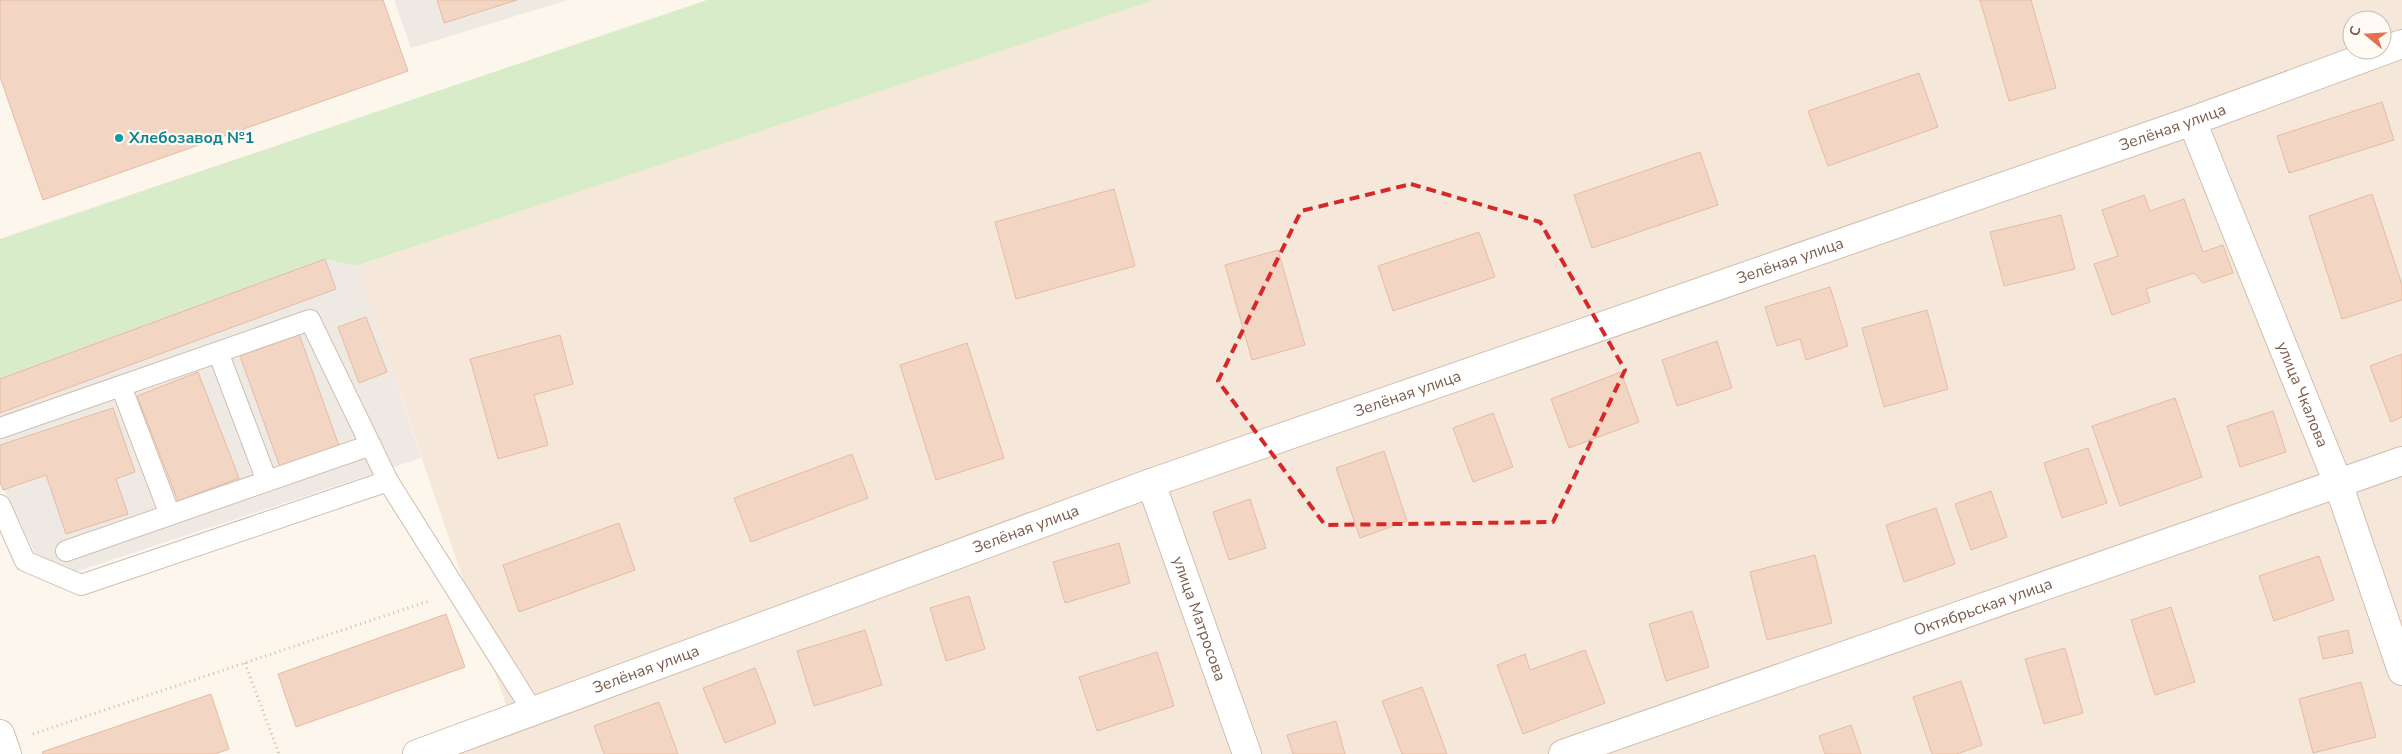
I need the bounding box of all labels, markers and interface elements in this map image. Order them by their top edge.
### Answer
north arrow [2342,10,2392,60]
text: С [2345,23,2366,39]
street label: Зелёная улица [2116,98,2229,157]
place label: Хлебозавод №1 [128,127,254,149]
marker: Хлебозавод №1 [113,132,125,144]
street label: Зелёная улица [1733,232,1847,290]
street label: улица Чкалова [2271,338,2334,451]
street label: Зелёная улица [1351,365,1464,423]
street label: Зелёная улица [969,499,1082,559]
street label: улица Матросова [1167,553,1231,684]
street label: Октябрьская улица [1911,573,2055,642]
street label: Зелёная улица [589,640,702,699]

